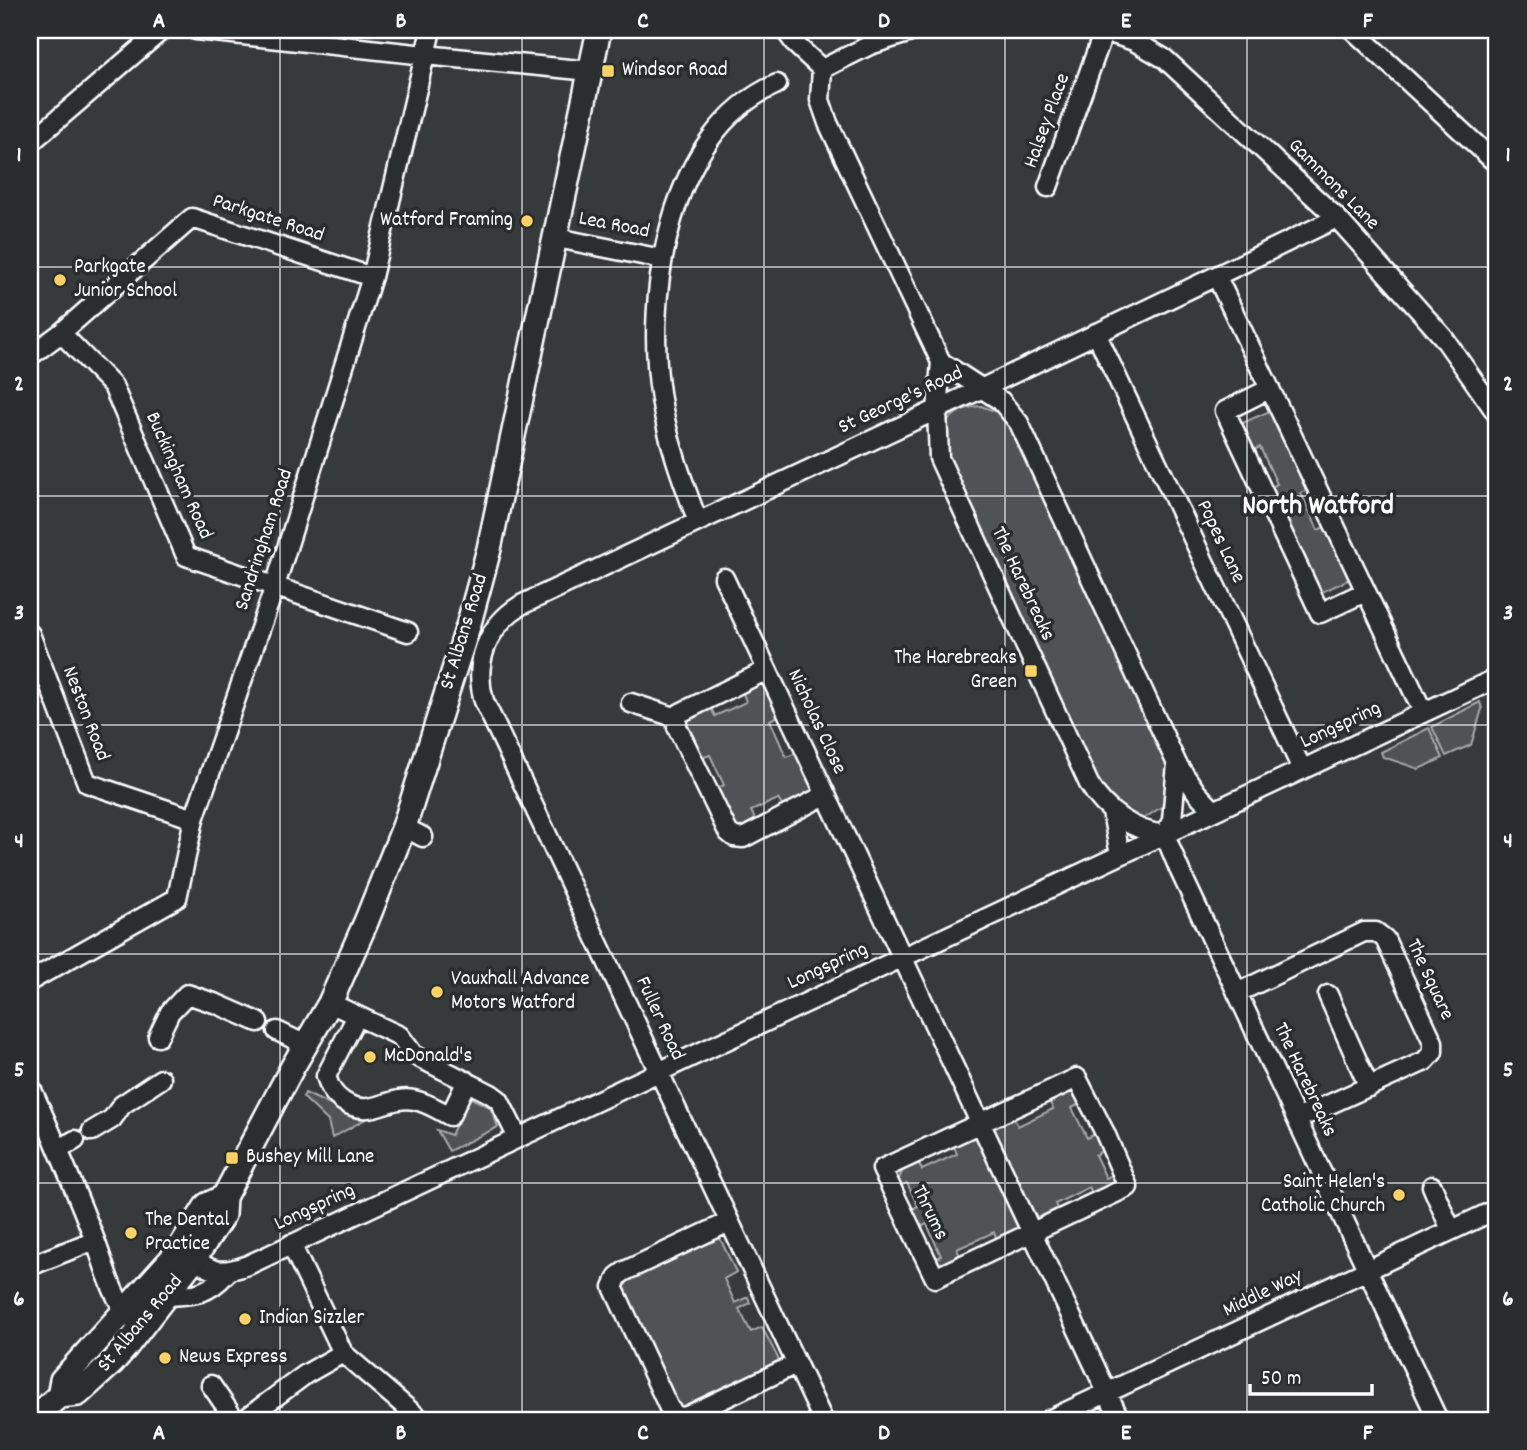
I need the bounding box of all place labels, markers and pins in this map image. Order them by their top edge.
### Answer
place label: Windsor Road [622,56,728,86]
marker: Windsor Road [600,63,616,79]
place label: Watford Framing [380,206,513,236]
marker: Watford Framing [519,213,535,229]
place label: Parkgate Junior School [74,253,177,307]
marker: Parkgate Junior School [52,272,68,288]
place label: The Harebreaks Green [894,644,1017,698]
marker: The Harebreaks Green [1023,663,1039,679]
place label: Vauxhall Advance Motors Watford [451,965,589,1019]
marker: Vauxhall Advance Motors Watford [429,984,445,1000]
place label: McDonald's [384,1042,472,1072]
marker: McDonald's [362,1049,378,1065]
place label: Bushey Mill Lane [246,1143,374,1173]
marker: Bushey Mill Lane [224,1150,240,1166]
place label: Saint Helen's Catholic Church [1261,1168,1385,1222]
marker: Saint Helen's Catholic Church [1391,1187,1407,1203]
place label: The Dental Practice [145,1206,229,1260]
marker: The Dental Practice [123,1225,139,1241]
place label: Indian Sizzler [259,1304,365,1334]
marker: Indian Sizzler [237,1311,253,1327]
place label: News Express [179,1343,288,1373]
marker: News Express [157,1350,173,1366]

